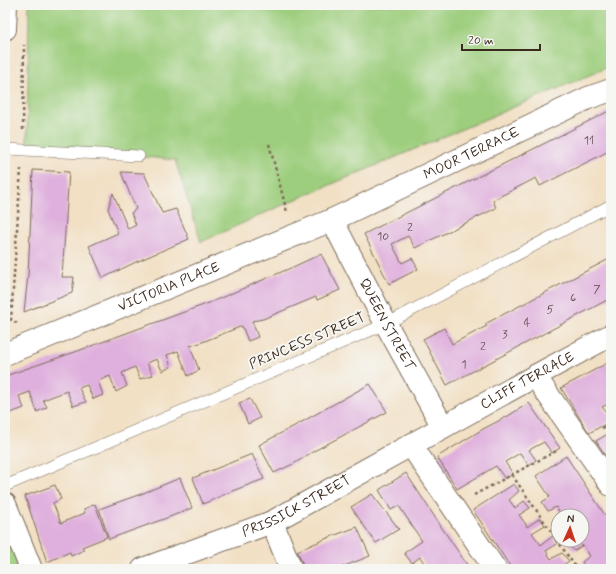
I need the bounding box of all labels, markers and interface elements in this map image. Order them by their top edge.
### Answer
scale bar [462,26,540,52]
text: 20 m [468,33,494,49]
street label: MOOR TERRACE [421,123,522,184]
house number: 11 [584,133,594,149]
house number: 2 [407,220,413,236]
house number: 10 [377,229,389,245]
street label: VICTORIA PLACE [115,258,222,316]
street label: QUEEN STREET [355,275,419,374]
house number: 7 [593,282,601,298]
house number: 6 [570,290,576,306]
house number: 5 [546,302,554,318]
street label: PRINCESS STREET [246,308,368,374]
house number: 4 [524,315,531,331]
house number: 3 [502,327,508,343]
house number: 2 [480,339,486,355]
street label: CLIFF TERRACE [477,348,577,414]
house number: 1 [461,357,467,373]
street label: PRISSICK STREET [240,471,354,541]
north arrow [550,508,590,548]
text: N [566,512,574,526]

